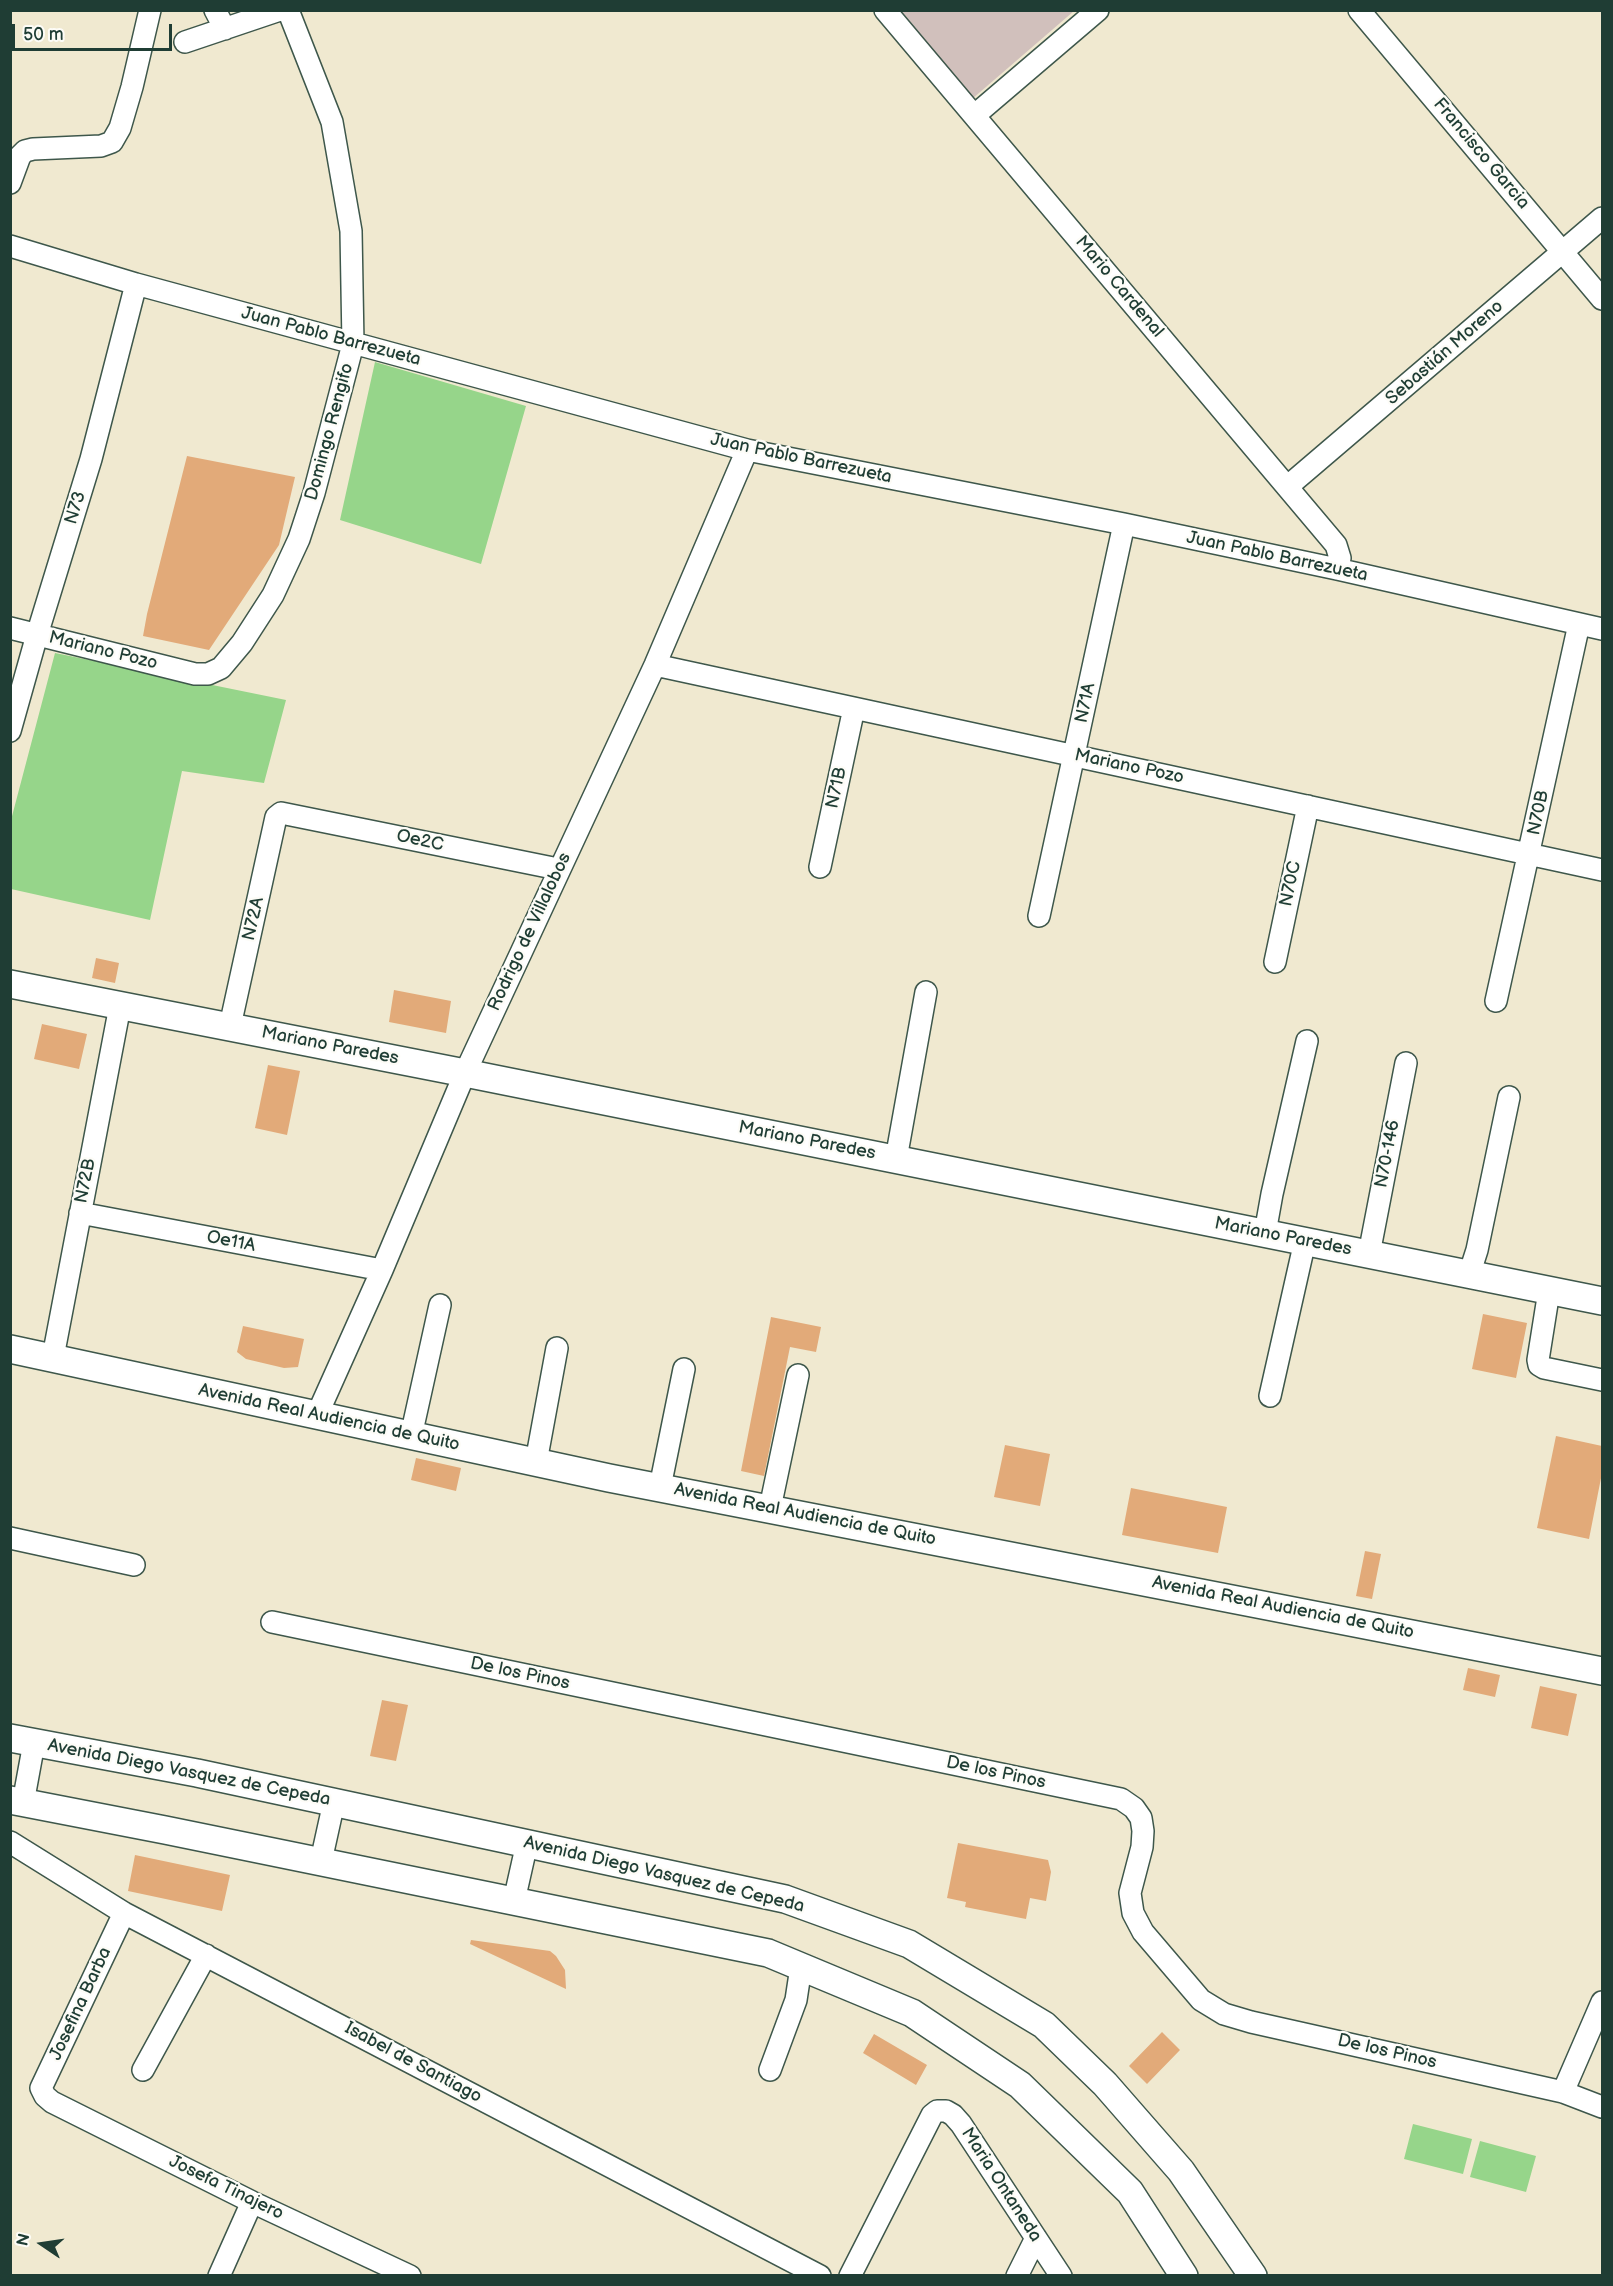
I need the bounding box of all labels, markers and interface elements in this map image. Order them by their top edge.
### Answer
scale bar [15,12,176,50]
text: 50 m [23,24,64,45]
street label: Francisco Garcia [1428,94,1534,214]
street label: Mario Cardenal [1070,232,1168,342]
street label: Sebastián Moreno [1382,296,1508,410]
street label: Juan Pablo Barrezueta [239,303,423,371]
street label: Domingo Rengifo [301,361,359,503]
street label: Juan Pablo Barrezueta [708,429,894,489]
street label: N73 [61,489,91,527]
street label: Juan Pablo Barrezueta [1184,527,1370,587]
street label: Mariano Pozo [46,627,160,675]
street label: N71A [1071,681,1101,725]
street label: Mariano Pozo [1072,745,1186,789]
street label: N71B [822,765,852,811]
street label: N70B [1524,789,1554,837]
street label: Oe2C [394,825,446,857]
street label: Rodrigo de Villalobos [484,849,576,1015]
street label: N70C [1276,859,1306,909]
street label: N72A [239,895,269,943]
street label: Mariano Paredes [260,1022,400,1070]
street label: Mariano Paredes [737,1117,877,1165]
street label: N70-146 [1371,1118,1405,1190]
street label: N72B [71,1157,101,1205]
street label: Mariano Paredes [1213,1213,1353,1261]
street label: Oe11A [205,1227,257,1257]
street label: Avenida Real Audiencia de Quito [197,1380,461,1456]
street label: Avenida Real Audiencia de Quito [672,1479,938,1551]
street label: Avenida Real Audiencia de Quito [1150,1572,1416,1644]
street label: De los Pinos [468,1653,572,1695]
street label: Avenida Diego Vasquez de Cepeda [46,1735,332,1811]
street label: De los Pinos [944,1752,1048,1794]
street label: Avenida Diego Vasquez de Cepeda [522,1832,806,1918]
street label: Josefina Barba [45,1944,117,2064]
street label: Isabel de Santiago [341,2018,485,2108]
street label: De los Pinos [1335,2030,1439,2074]
street label: Maria Ontaneda [956,2124,1046,2246]
street label: Josefa Tinajero [165,2151,287,2225]
north arrow [12,2214,72,2274]
text: N [13,2232,35,2248]

